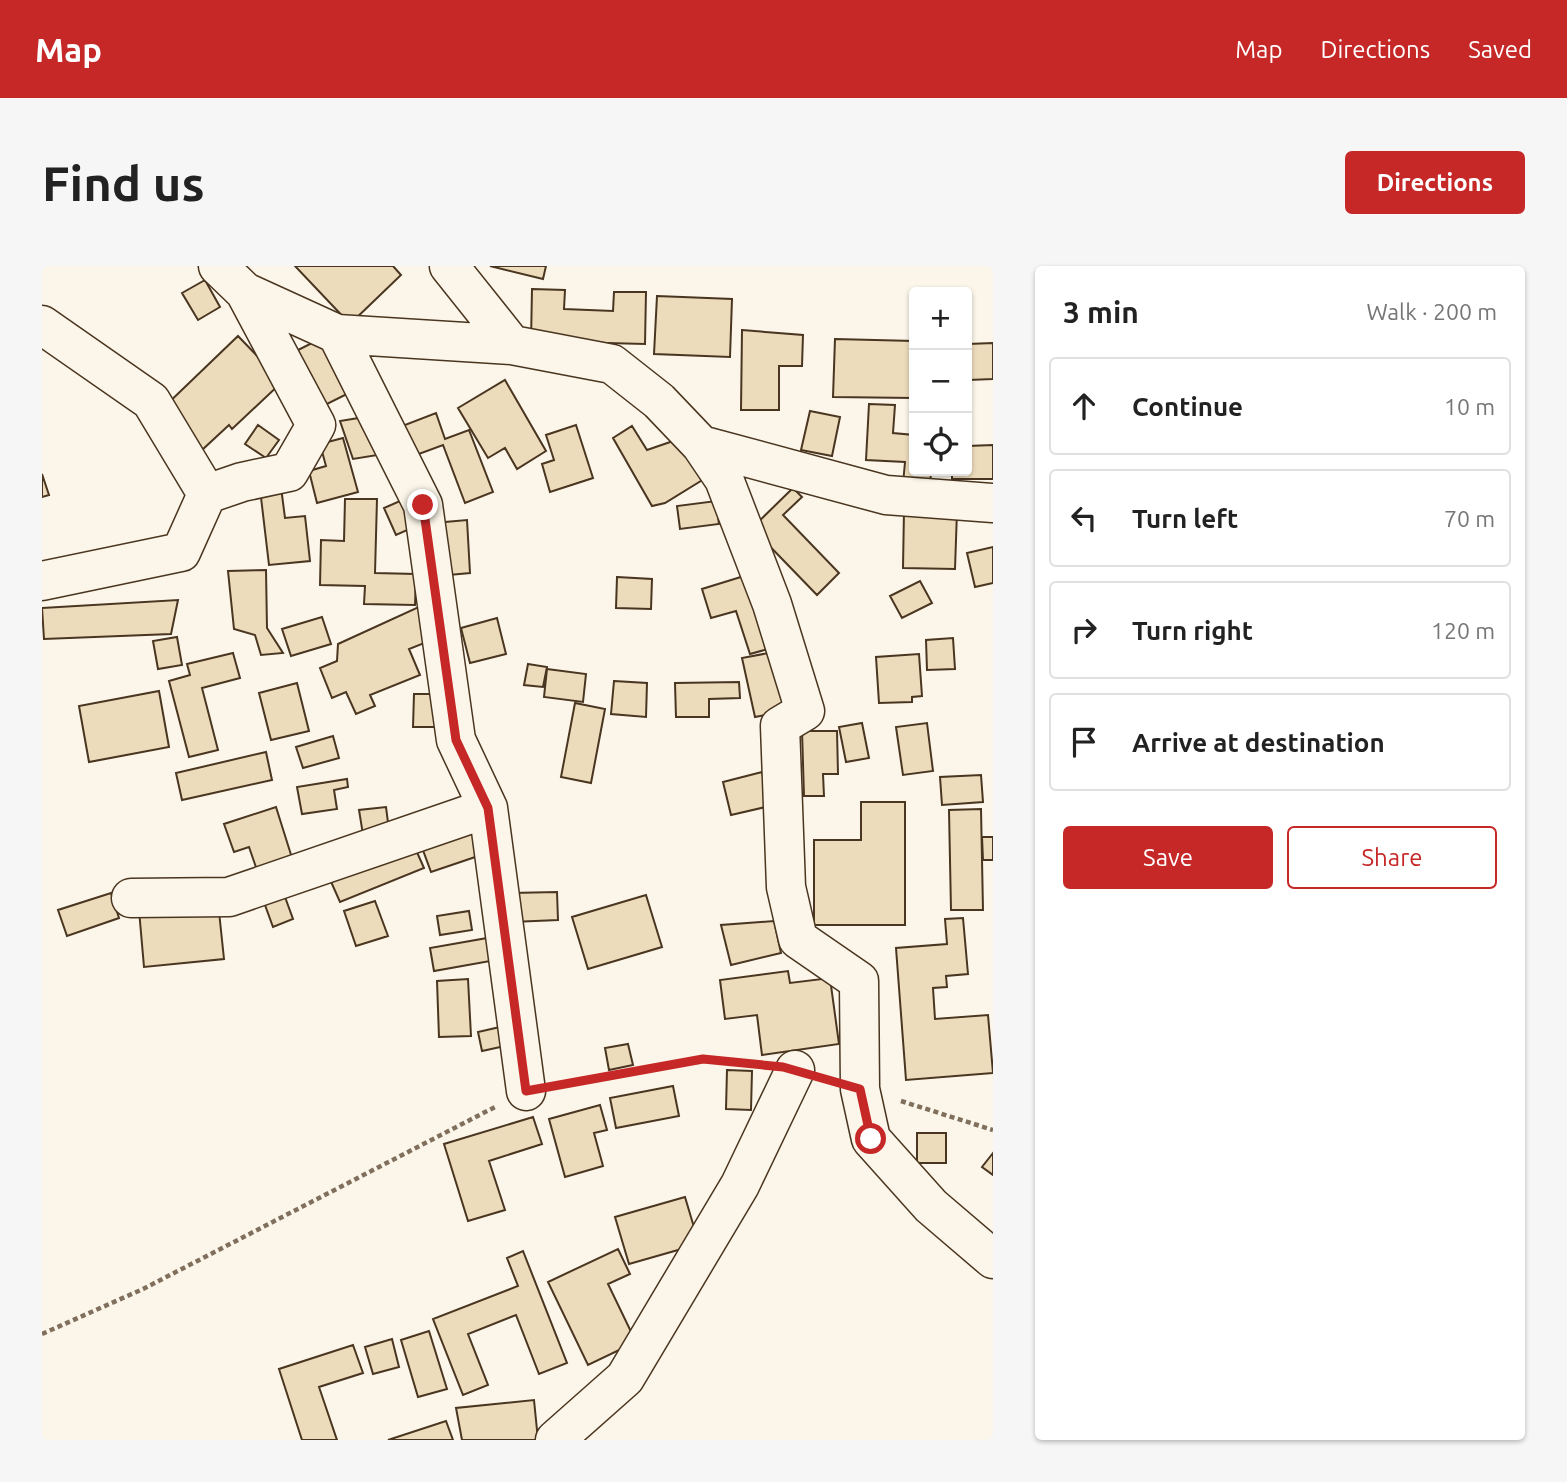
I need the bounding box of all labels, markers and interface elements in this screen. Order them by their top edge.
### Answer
text: Map [35,31,102,68]
text: Map [1235,36,1282,63]
text: Directions [1320,36,1430,63]
text: Saved [1468,36,1532,63]
button: Directions [1345,151,1525,214]
text: Find us [42,155,205,210]
map controls [909,287,972,476]
button: + [909,287,972,350]
text: 3 min [1063,295,1139,329]
text: Walk · 200 m [1366,299,1497,324]
button: − [909,350,972,413]
icon: ahead [1065,387,1103,425]
text: Continue [1132,392,1243,421]
text: 10 m [1444,394,1495,419]
button: locate [909,413,972,476]
route end [407,489,438,520]
icon: left [1065,499,1103,537]
text: Turn left [1132,504,1238,533]
text: 70 m [1444,506,1495,531]
icon: right [1065,611,1103,649]
text: Turn right [1132,616,1253,645]
text: 120 m [1431,618,1495,643]
icon: arrive [1065,723,1103,761]
text: Arrive at destination [1132,728,1385,757]
button: Save [1063,826,1273,889]
button: Share [1287,826,1497,889]
route start [855,1123,886,1154]

